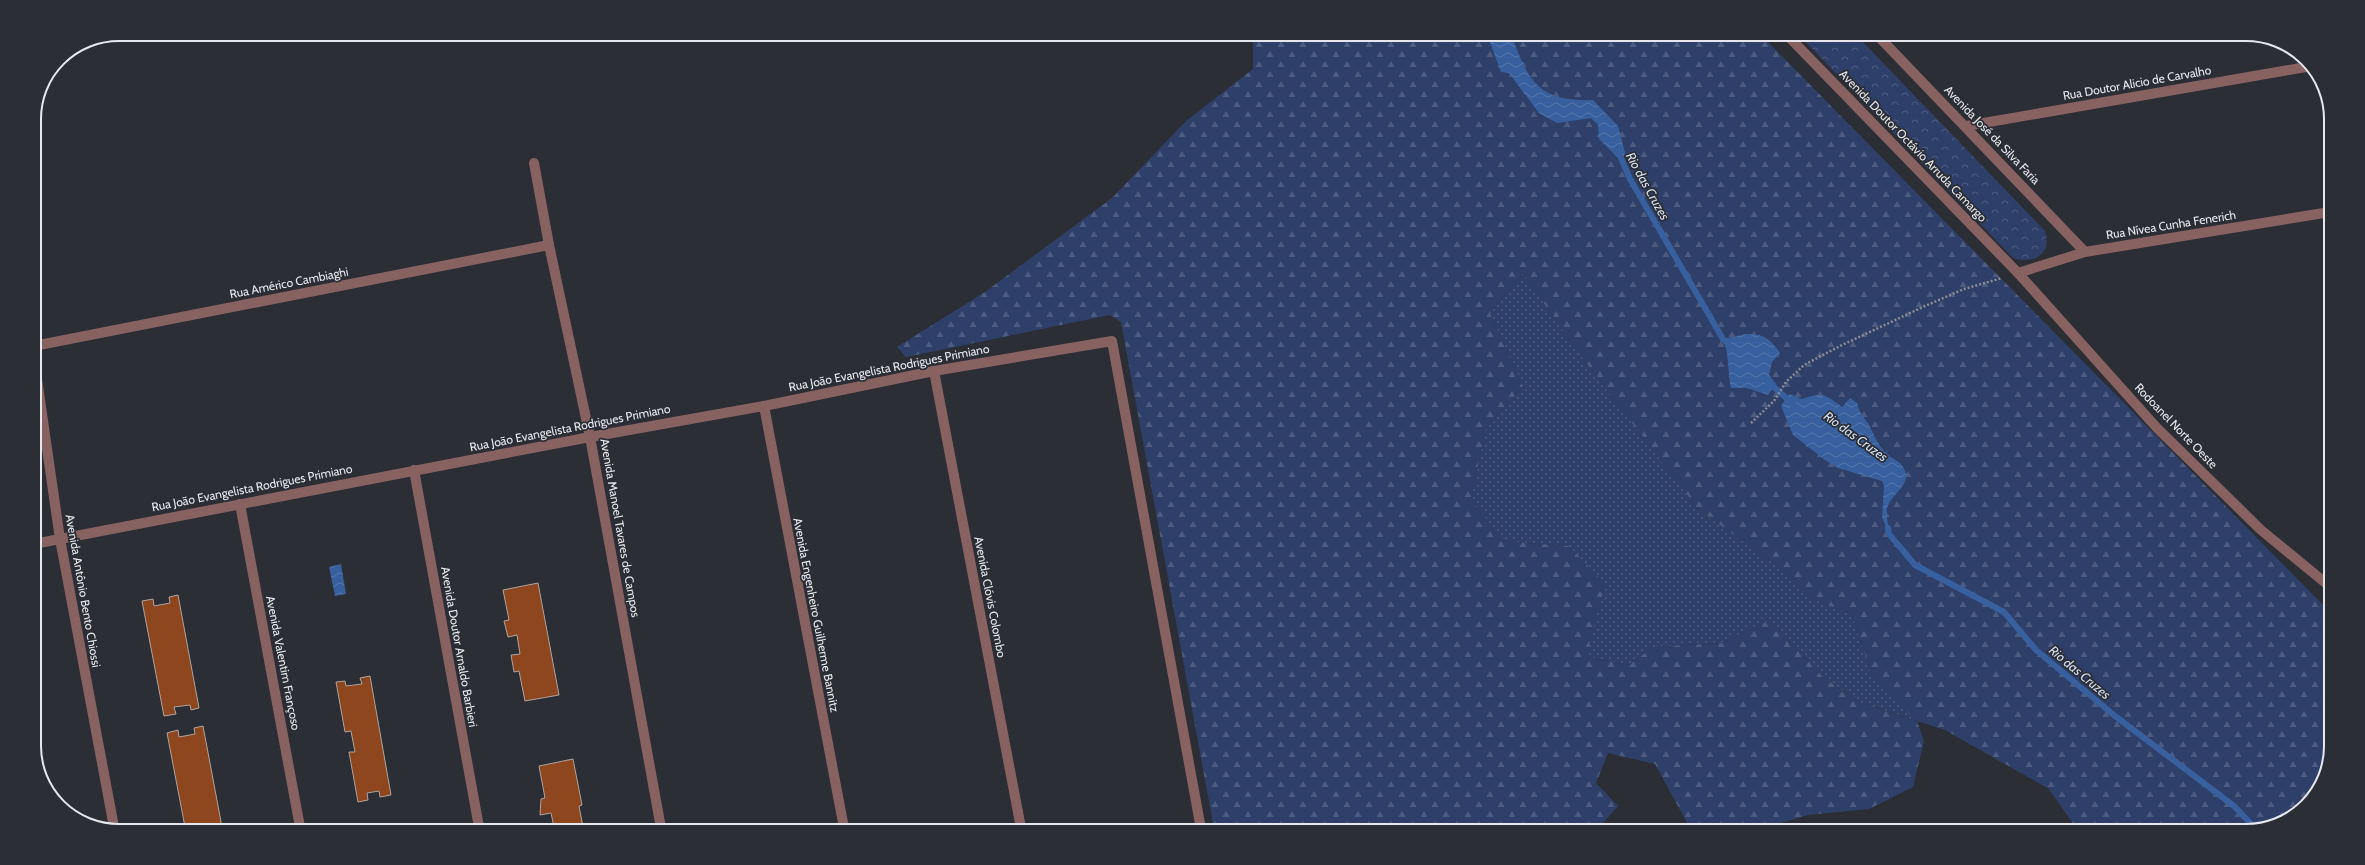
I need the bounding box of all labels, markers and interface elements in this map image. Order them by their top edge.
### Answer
street label: Rua Doutor Alicio de Carvalho [2062,62,2213,103]
street label: Avenida Doutor Octávio Arruda Camargo [1836,66,1991,225]
street label: Avenida José da Silva Faria [1941,82,2044,187]
water label: Rio das Cruzes [1623,149,1673,223]
street label: Rua Nívea Cunha Fenerich [2105,207,2237,242]
street label: Rua Américo Cambiaghi [228,264,350,301]
street label: Rua João Evangelista Rodrigues Primiano [787,341,991,394]
street label: Rodoanel Norte Oeste [2132,380,2221,471]
street label: Rua João Evangelista Rodrigues Primiano [468,401,672,454]
water label: Rio das Cruzes [1821,407,1891,465]
street label: Avenida Manoel Tavares de Campos [597,437,644,619]
street label: Rua João Evangelista Rodrigues Primiano [150,461,354,514]
street label: Avenida Antônio Bento Chiossi [63,513,104,669]
street label: Avenida Engenheiro Guilherme Bannitz [790,517,843,714]
street label: Avenida Clóvis Colombo [971,535,1010,659]
street label: Avenida Doutor Arnaldo Barbieri [438,565,481,728]
street label: Avenida Valentim Françoso [263,594,304,732]
water label: Rio das Cruzes [2046,642,2114,702]

